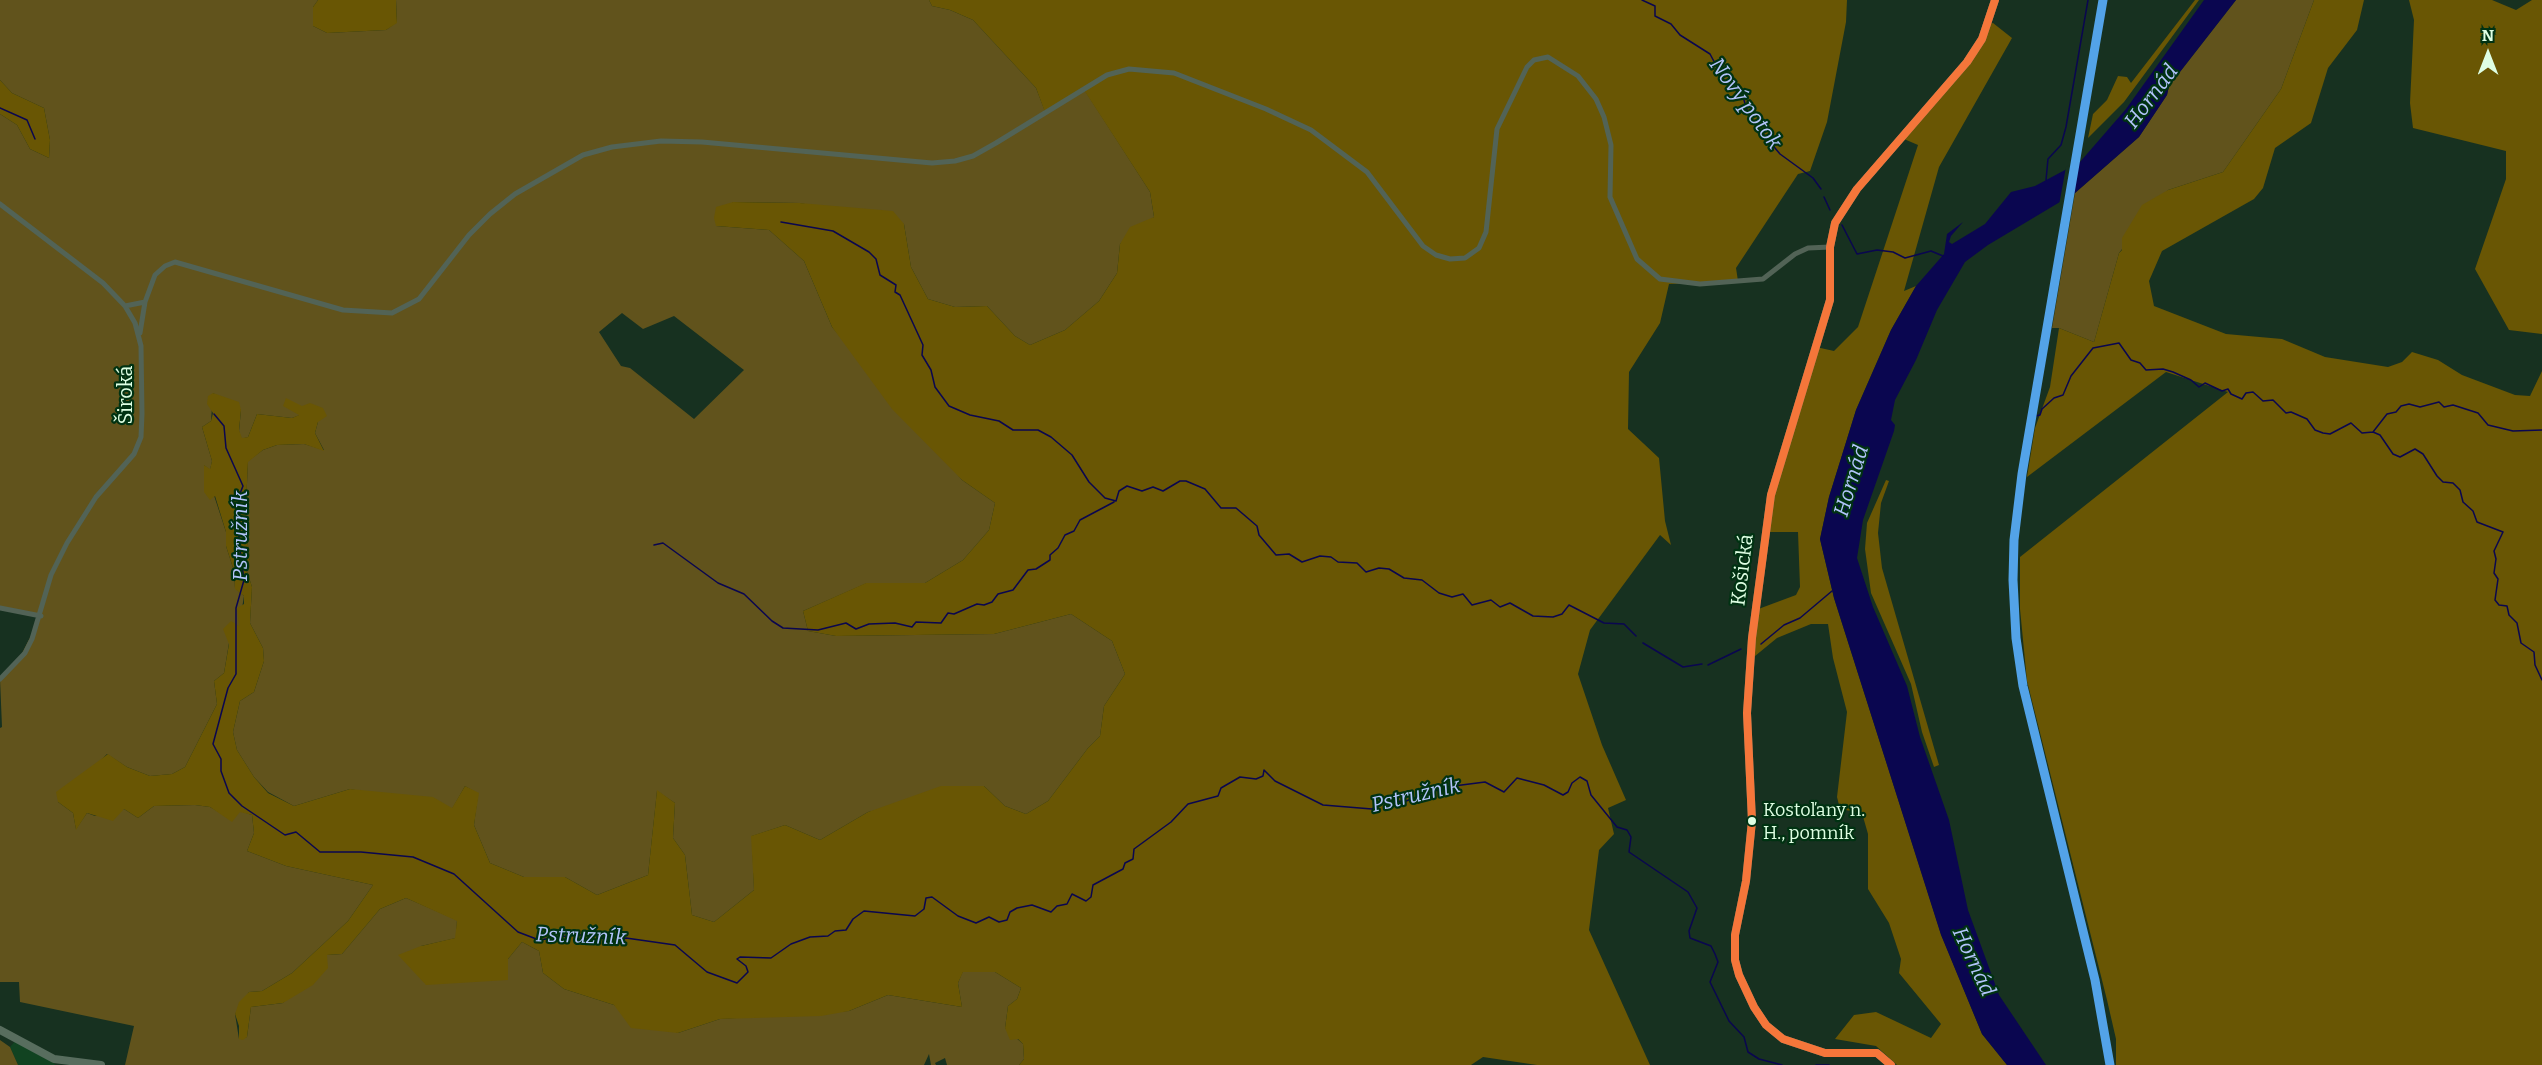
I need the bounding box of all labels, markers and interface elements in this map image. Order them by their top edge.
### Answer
north arrow [2458,24,2518,84]
text: N [2482,26,2494,45]
water label: Nový potok [1703,53,1787,155]
water label: Hornád [2120,60,2184,134]
street label: Široká [114,366,138,424]
water label: Hornád [1829,442,1875,520]
water label: Pstružník [228,491,254,581]
street label: Košická [1727,533,1759,607]
water label: Pstružník [1369,774,1463,818]
place label: Kostoľany n. H., pomník [1763,800,1865,842]
marker: Kostoľany n. H., pomník [1746,815,1758,827]
water label: Pstružník [535,923,627,951]
water label: Hornád [1946,923,2000,1001]

